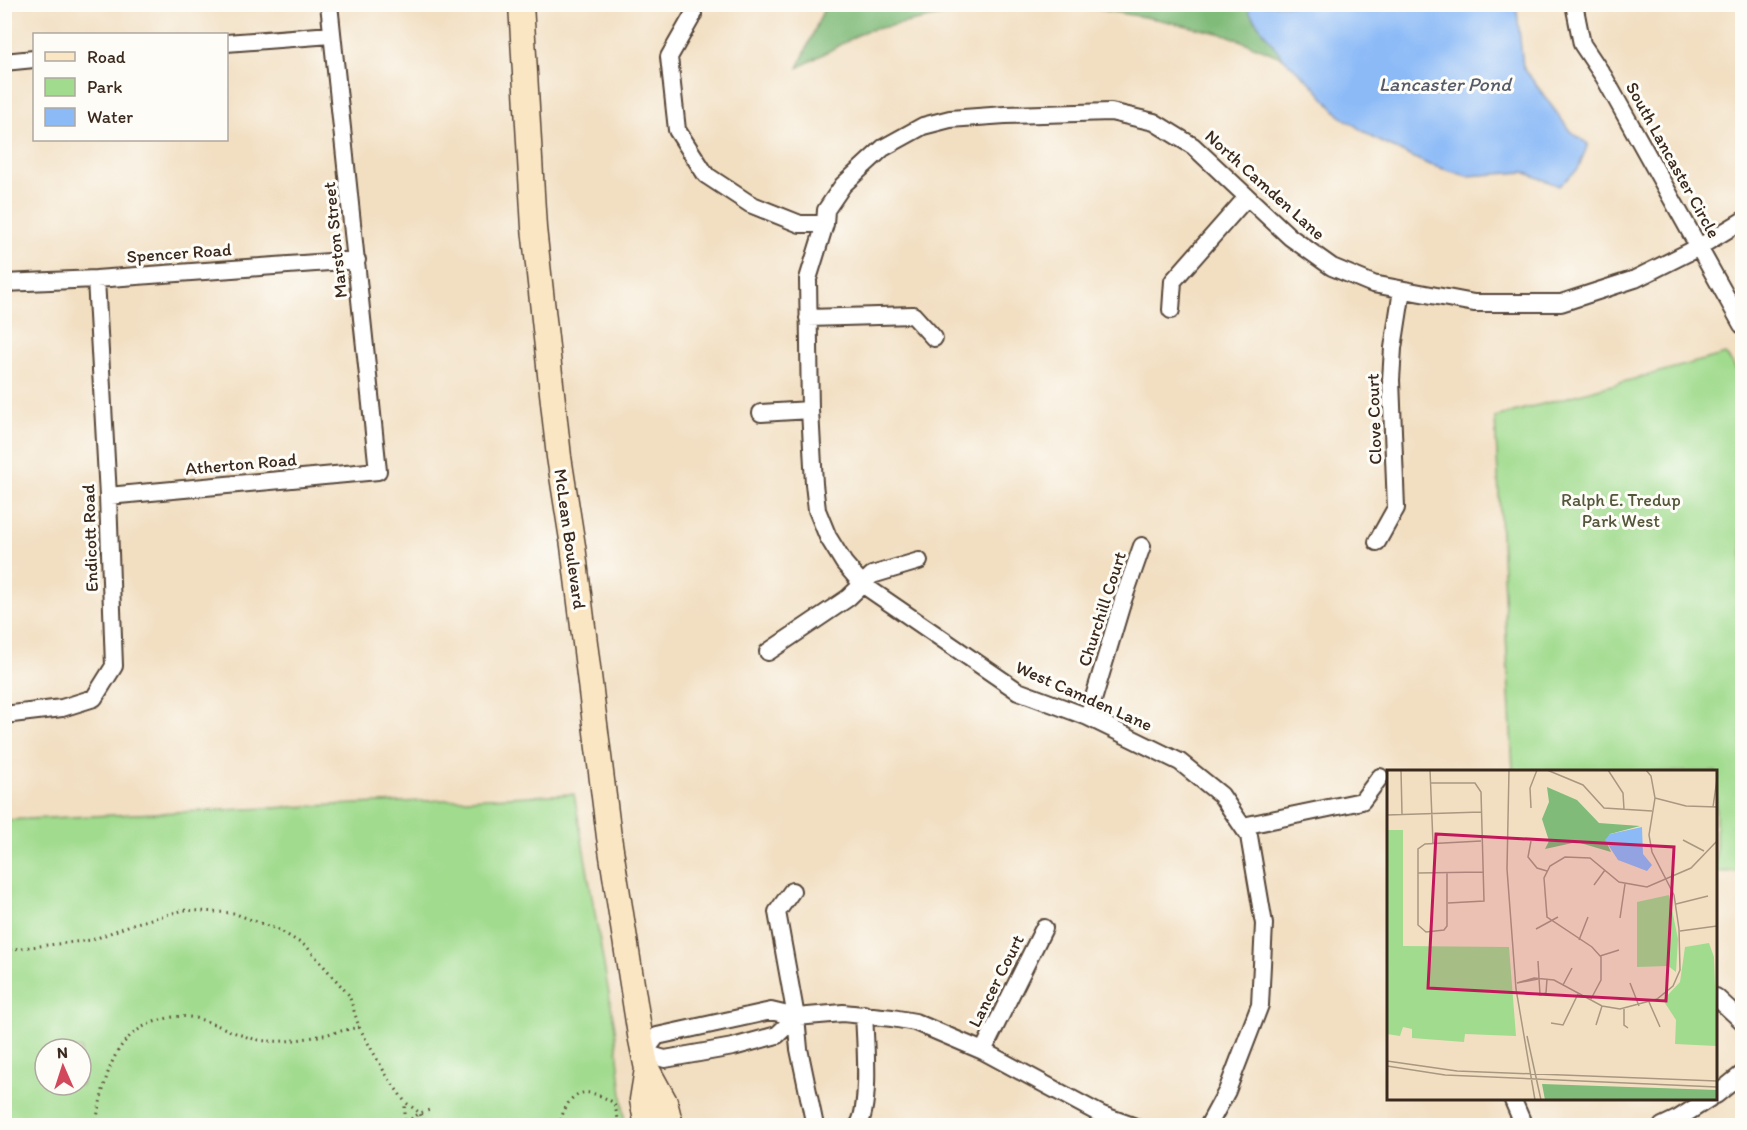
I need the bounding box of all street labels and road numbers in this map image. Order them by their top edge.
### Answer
street label: South Lancaster Circle [1621,78,1725,242]
street label: North Camden Lane [1200,125,1330,245]
street label: Marston Street [318,181,352,299]
street label: Spencer Road [126,238,233,268]
street label: Clove Court [1361,373,1387,465]
street label: Atherton Road [184,448,298,480]
street label: McLean Boulevard [549,467,591,611]
street label: Endicott Road [77,484,103,592]
street label: Churchill Court [1073,549,1131,669]
street label: West Camden Lane [1012,656,1156,736]
street label: Lancer Court [963,931,1029,1031]

